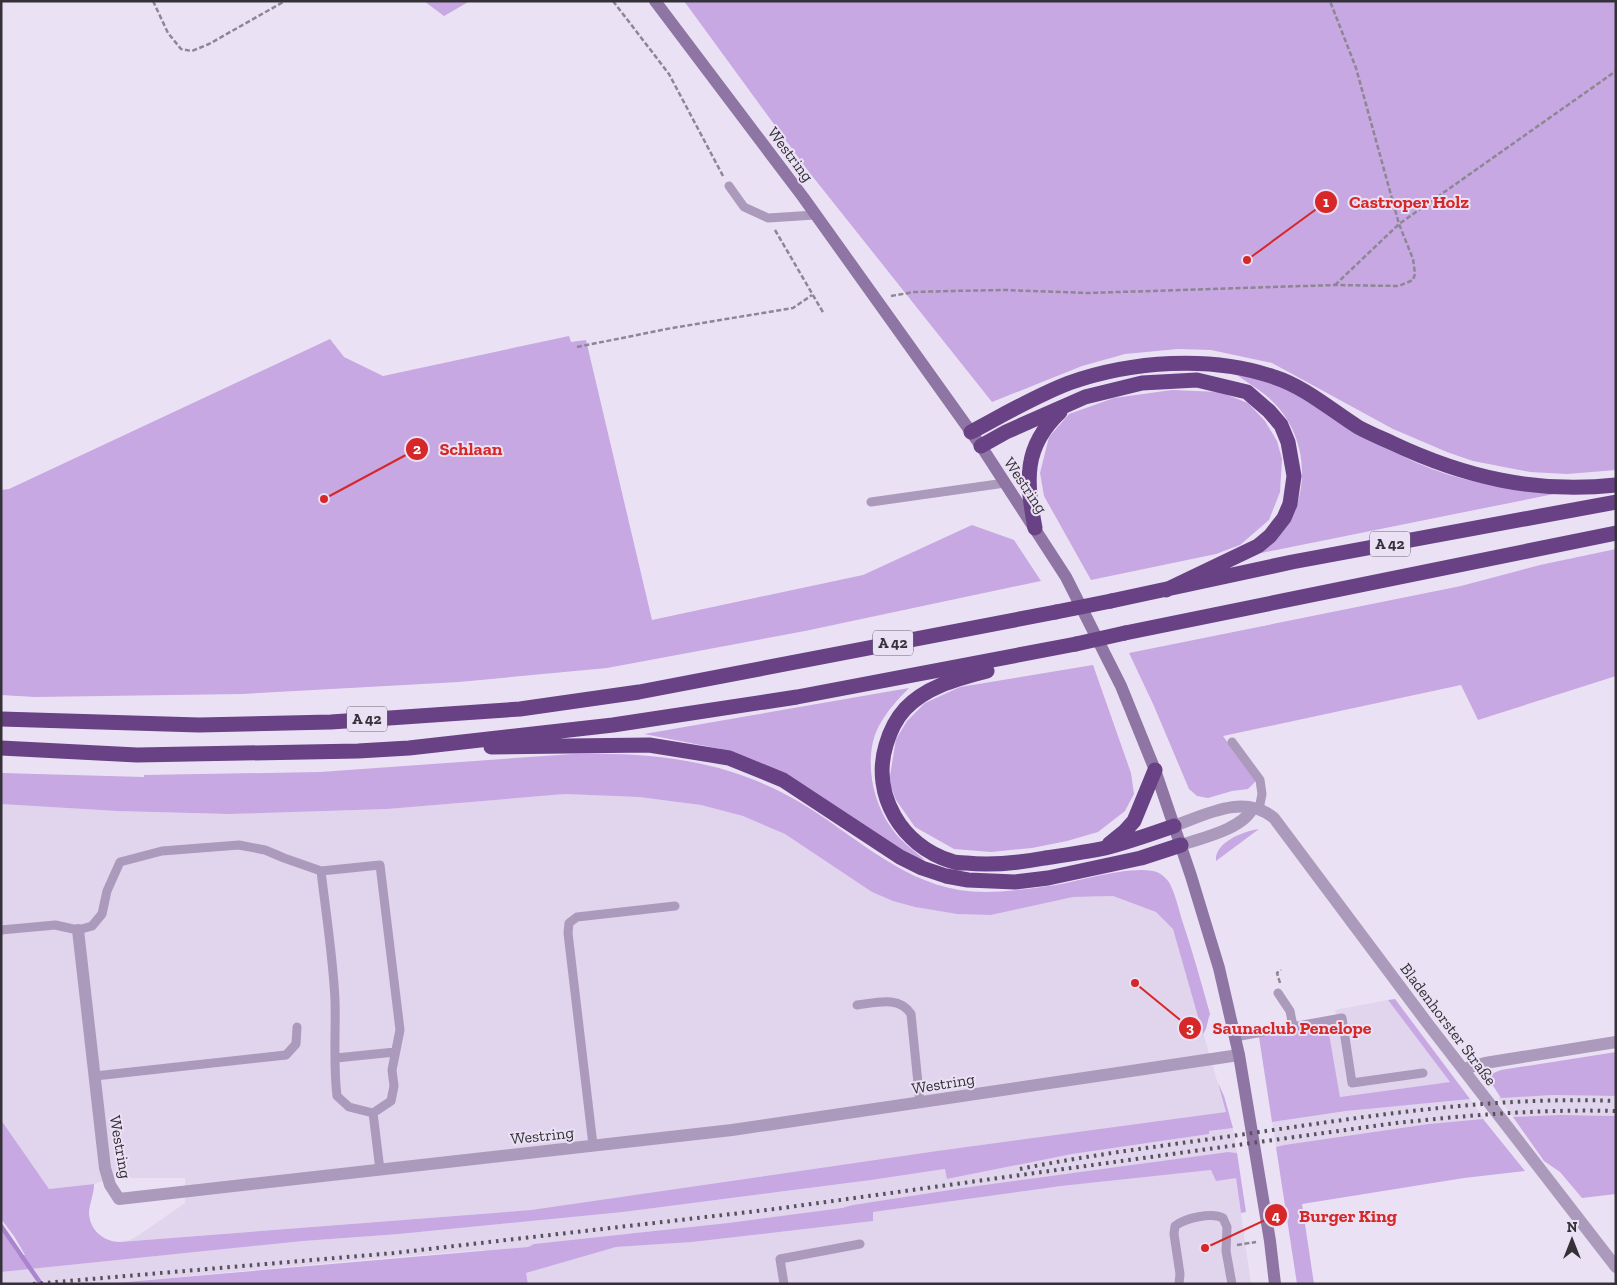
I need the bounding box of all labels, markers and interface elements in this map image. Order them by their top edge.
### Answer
street label: Westring [764,123,818,186]
callout: Castroper Holz [1313,185,1479,218]
text: Castroper Holz [1349,191,1469,213]
text: 1 [1323,193,1329,211]
callout: Schlaan [405,432,513,465]
text: Schlaan [440,438,503,460]
text: 2 [413,440,421,458]
street label: Westring [1000,454,1051,517]
road number: A 42 [1370,532,1410,556]
road number: A 42 [873,630,913,656]
road number: A 42 [347,706,387,732]
street label: Bladenhorster Straße [1396,959,1501,1089]
callout: Saunaclub Penelope [1178,1011,1382,1044]
text: Saunaclub Penelope [1213,1017,1372,1039]
text: 3 [1186,1019,1194,1037]
street label: Westring [910,1069,976,1098]
street label: Westring [106,1114,135,1180]
street label: Westring [509,1123,575,1148]
callout: Burger King [1263,1199,1407,1232]
text: Burger King [1299,1205,1397,1227]
text: 4 [1272,1207,1281,1225]
north arrow [1547,1215,1597,1265]
text: N [1567,1219,1578,1236]

